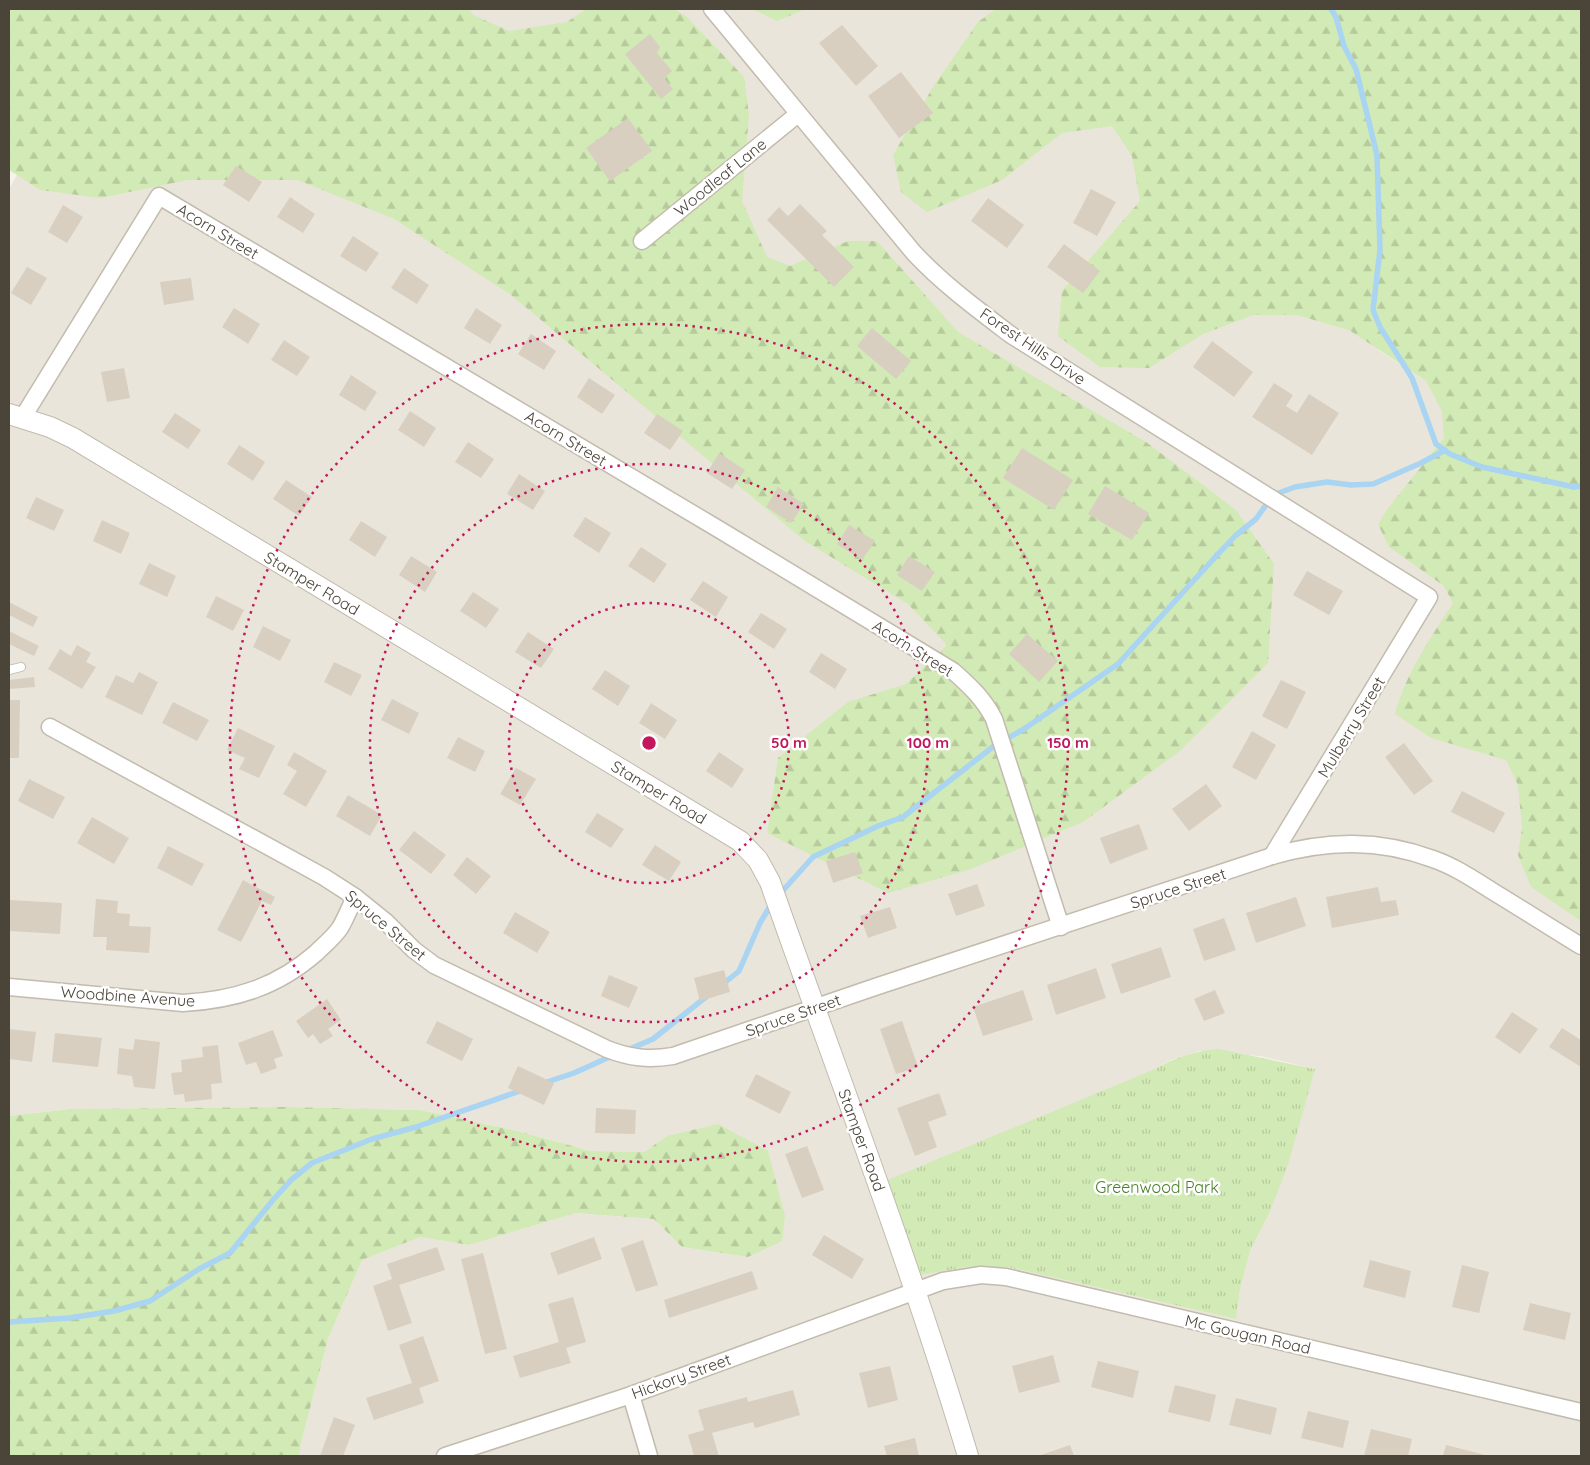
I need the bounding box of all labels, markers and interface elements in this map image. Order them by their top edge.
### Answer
street label: Woodleaf Lane [670,134,770,220]
street label: Acorn Street [174,199,262,263]
street label: Forest Hills Drive [976,303,1090,389]
street label: Acorn Street [522,406,610,470]
street label: Stamper Road [261,547,363,619]
street label: Acorn Street [869,615,957,681]
street label: Mulberry Street [1313,673,1389,781]
text: 50 m [771,733,807,752]
text: 100 m [907,733,949,752]
text: 150 m [1047,733,1089,752]
centre of rings [640,734,658,752]
street label: Stamper Road [608,756,710,828]
street label: Spruce Street [1128,863,1228,913]
street label: Spruce Street [342,885,430,965]
street label: Woodbine Avenue [60,981,196,1011]
street label: Spruce Street [743,989,843,1041]
street label: Stamper Road [834,1086,890,1194]
park label: Greenwood Park [1095,1177,1219,1197]
street label: Mc Gougan Road [1183,1310,1313,1358]
street label: Hickory Street [629,1349,733,1403]

